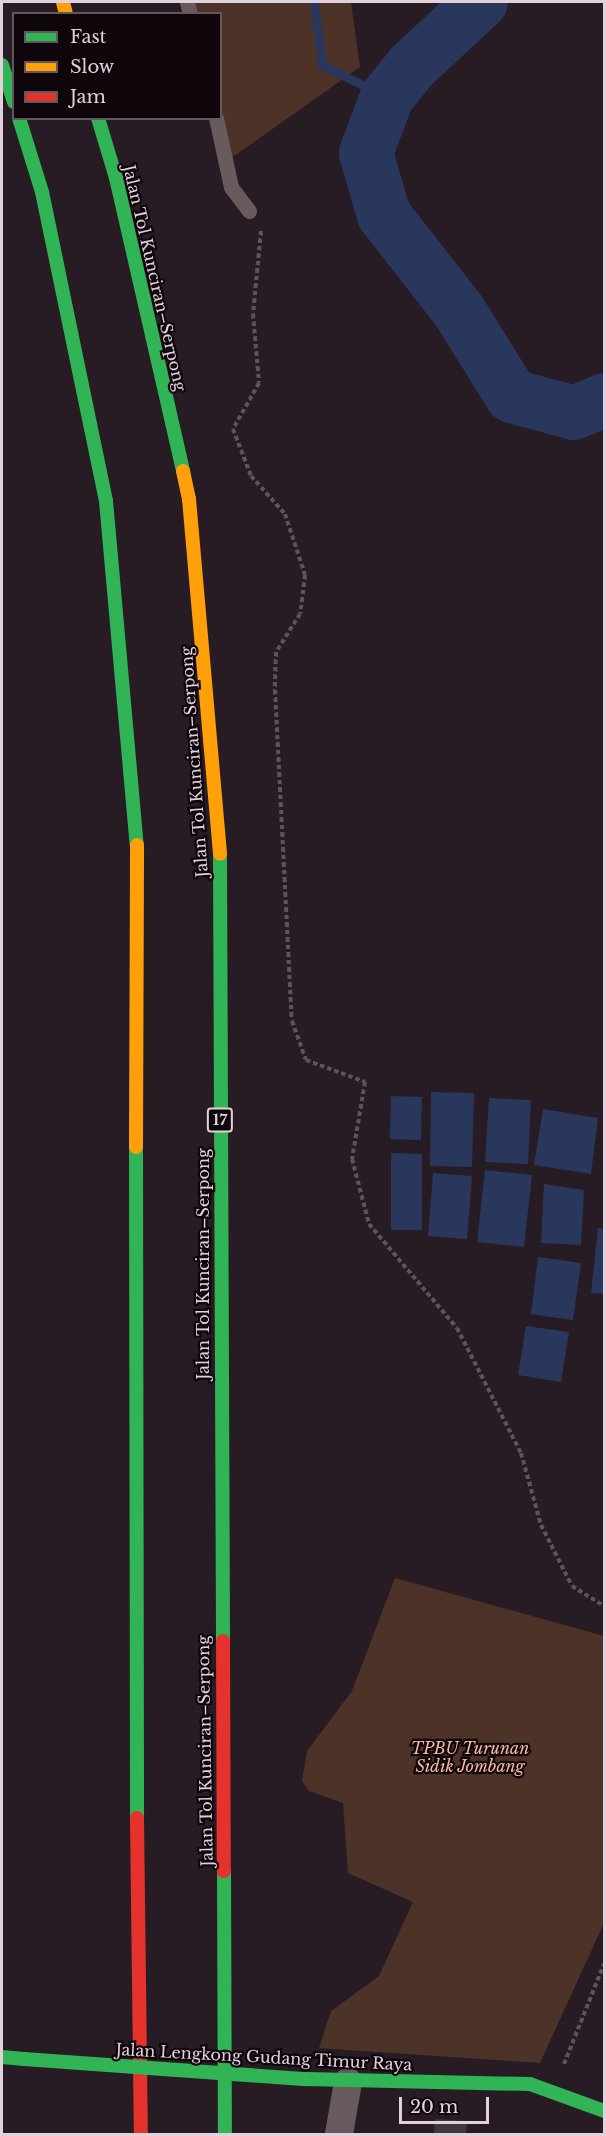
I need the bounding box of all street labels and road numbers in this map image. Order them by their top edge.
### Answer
street label: Jalan Tol Kunciran–Serpong [120,163,190,393]
street label: Jalan Tol Kunciran–Serpong [176,646,212,878]
road number: 17 [206,1108,234,1132]
street label: Jalan Tol Kunciran–Serpong [193,1148,213,1380]
street label: Jalan Tol Kunciran–Serpong [193,1635,217,1867]
street label: Jalan Lengkong Gudang Timur Raya [115,2040,413,2074]

